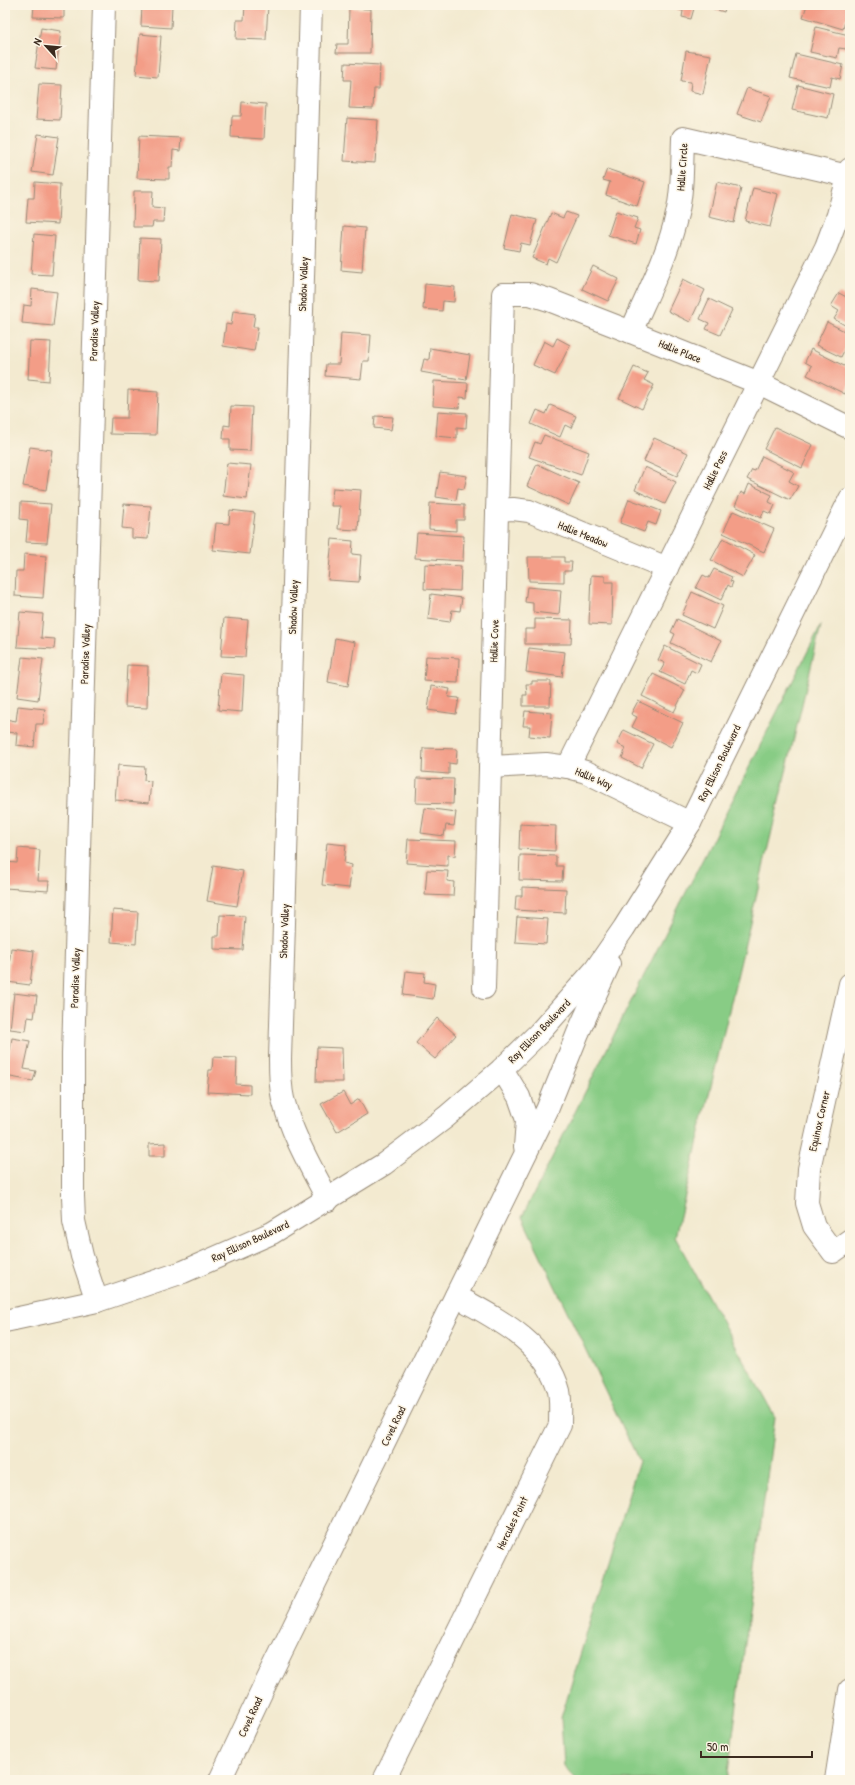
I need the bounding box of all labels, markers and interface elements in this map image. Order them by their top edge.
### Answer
north arrow [26,26,66,66]
text: N [30,36,45,47]
street label: Hallie Circle [673,142,691,191]
street label: Shadow Valley [295,256,311,312]
street label: Paradise Valley [86,300,102,361]
street label: Hallie Place [657,336,704,366]
street label: Hallie Pass [700,448,730,492]
street label: Hallie Meadow [556,518,610,550]
street label: Shadow Valley [285,579,301,635]
street label: Hallie Cove [486,619,502,663]
street label: Paradise Valley [77,623,93,684]
street label: Ray Ellison Boulevard [694,722,744,804]
street label: Hallie Way [573,764,615,792]
street label: Shadow Valley [276,903,292,959]
street label: Paradise Valley [67,947,83,1008]
street label: Ray Ellison Boulevard [505,996,574,1066]
street label: Equinox Corner [805,1088,833,1153]
street label: Ray Ellison Boulevard [209,1217,292,1265]
street label: Covel Road [377,1403,409,1448]
street label: Hercules Point [493,1494,531,1552]
street label: Covel Road [235,1694,266,1739]
scale bar [701,1733,812,1759]
text: 50 m [707,1738,728,1755]

